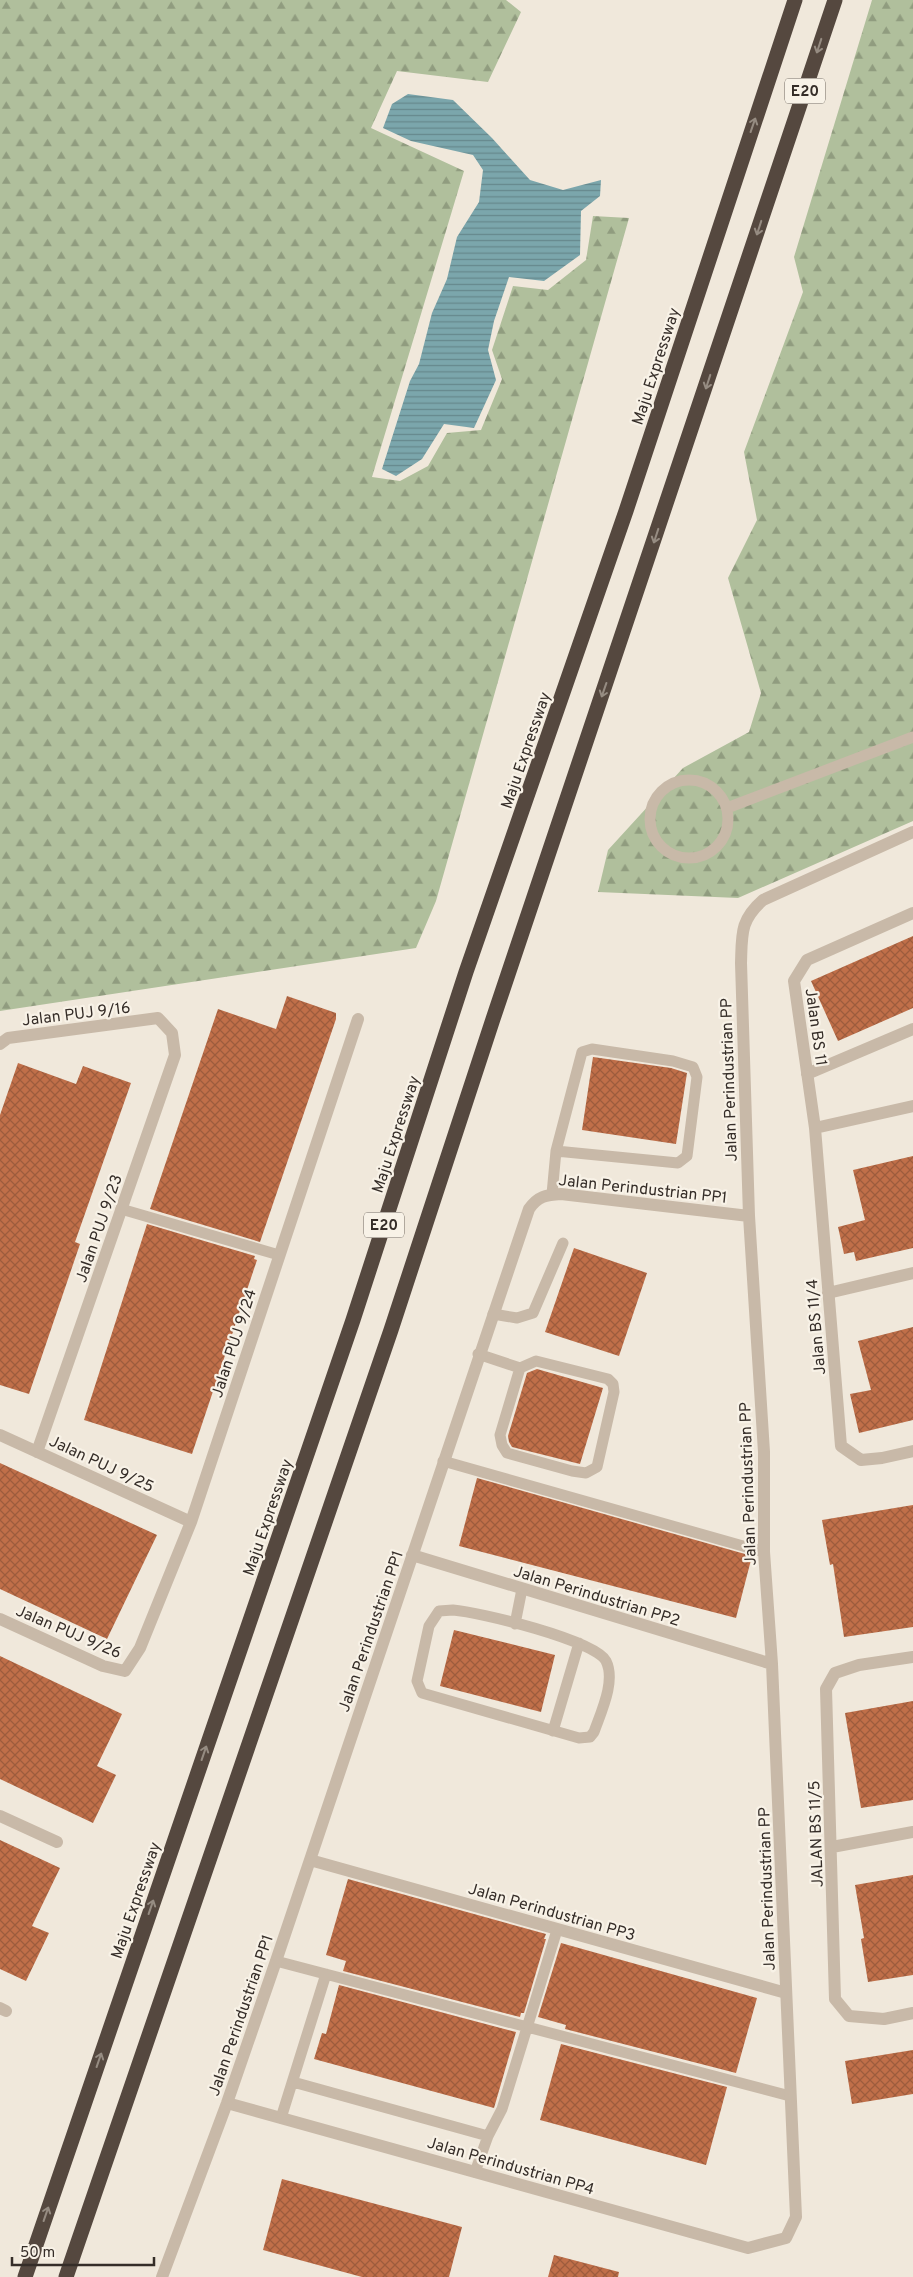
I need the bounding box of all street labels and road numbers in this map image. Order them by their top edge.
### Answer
road number: E20 [785,78,825,104]
street label: Maju Expressway [628,305,685,428]
street label: Maju Expressway [498,690,556,812]
street label: Jalan BS 11 [800,987,830,1068]
street label: Jalan PUJ 9/16 [21,998,132,1032]
street label: Jalan Perindustrian PP [717,998,743,1162]
street label: Maju Expressway [368,1073,425,1196]
street label: Jalan Perindustrian PP1 [557,1171,728,1209]
street label: Jalan PUJ 9/23 [72,1172,128,1285]
road number: E20 [364,1212,404,1238]
street label: Jalan BS 11/4 [803,1278,831,1376]
street label: Jalan PUJ 9/24 [208,1287,262,1401]
street label: Jalan Perindustrian PP [736,1402,762,1566]
street label: Jalan PUJ 9/25 [46,1432,157,1498]
street label: Maju Expressway [240,1457,298,1579]
street label: Jalan Perindustrian PP1 [335,1548,409,1715]
street label: Jalan Perindustrian PP2 [511,1562,682,1632]
street label: Jalan PUJ 9/26 [12,1602,124,1664]
street label: JALAN BS 11/5 [805,1780,829,1888]
street label: Jalan Perindustrian PP [755,1807,781,1971]
street label: Maju Expressway [108,1840,166,1962]
street label: Jalan Perindustrian PP3 [466,1879,637,1946]
street label: Jalan Perindustrian PP1 [205,1932,279,2099]
street label: Jalan Perindustrian PP4 [425,2133,596,2200]

